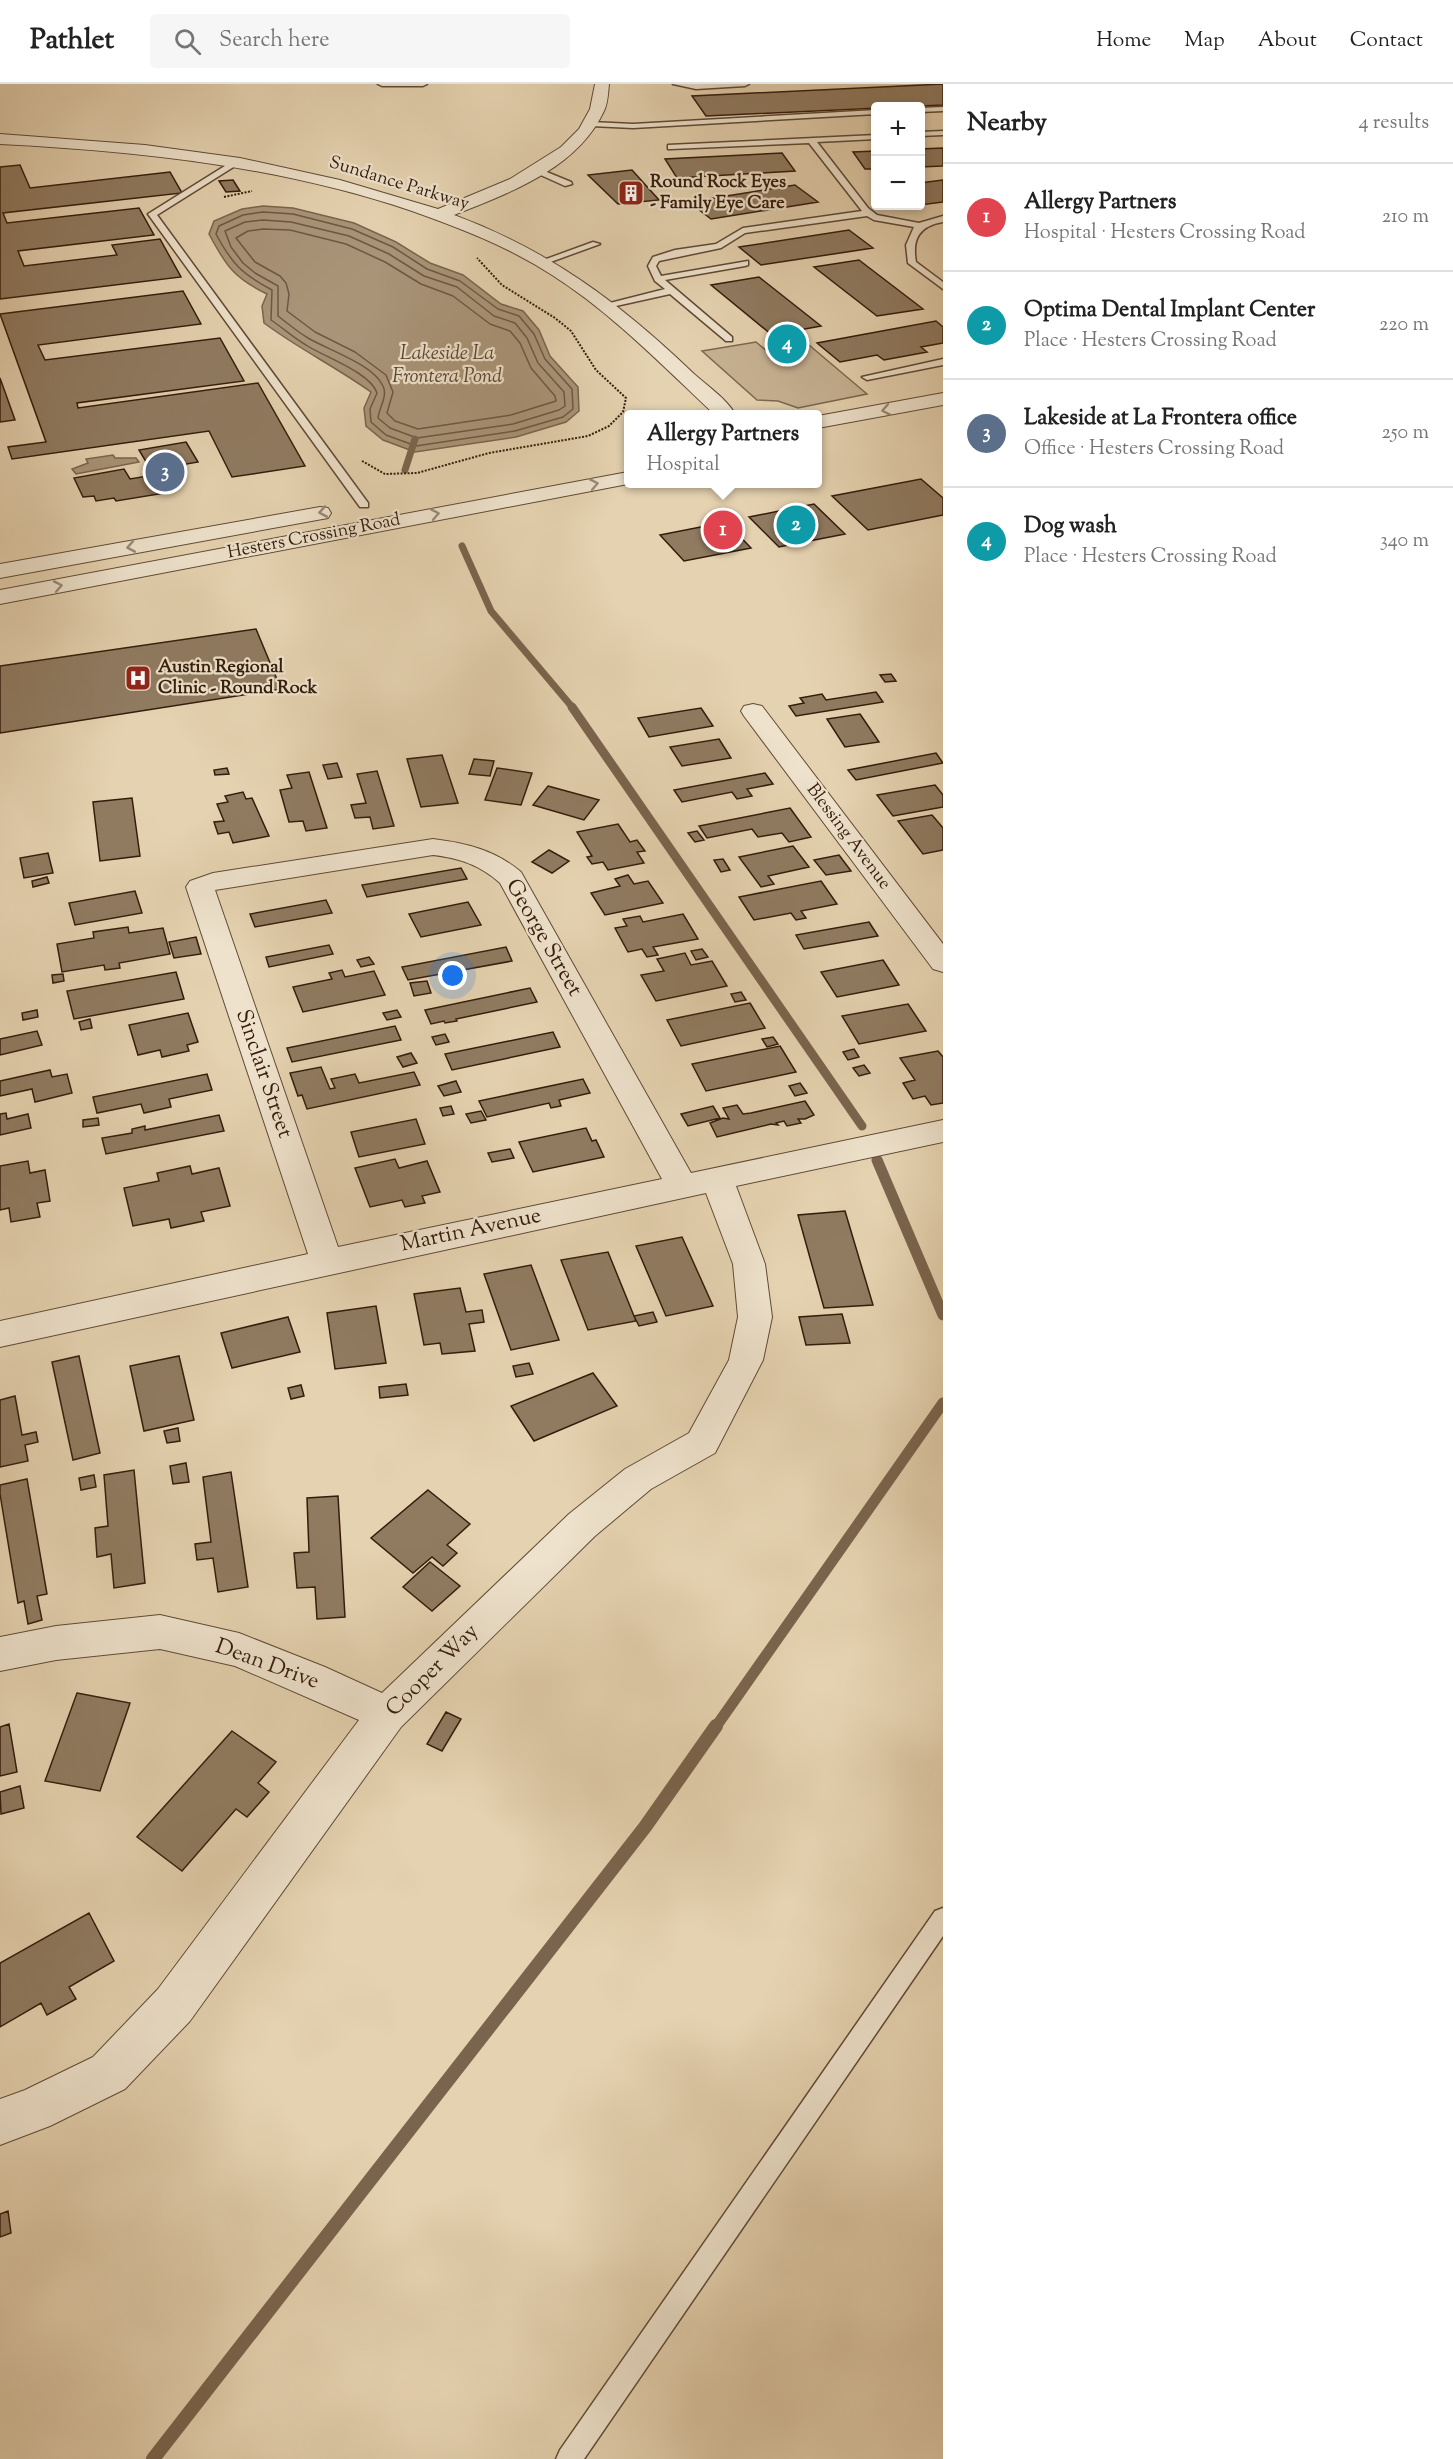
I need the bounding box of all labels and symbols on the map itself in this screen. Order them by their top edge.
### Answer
street label: Sundance Parkway [326,150,472,218]
place label: Round Rock Eyes - Family Eye Care [650,170,786,217]
building icon: Round Rock Eyes - Family Eye Care [616,178,646,208]
pin: 4 [768,322,806,366]
water label: Lakeside La Frontera Pond [392,340,502,392]
one-way arrow [881,403,890,415]
pin: 3 [146,450,184,494]
one-way arrow [588,478,598,491]
pin: 2 [776,502,816,548]
one-way arrow [318,506,328,518]
street label: Hesters Crossing Road [225,507,403,567]
one-way arrow [429,508,439,521]
pin: 1 [704,508,742,552]
one-way arrow [126,540,136,553]
one-way arrow [52,580,62,593]
place label: Austin Regional Clinic - Round Rock [158,655,318,702]
hospital icon: Austin Regional Clinic - Round Rock [123,663,153,693]
street label: Blessing Avenue [799,778,897,896]
street label: George Street [496,873,590,1003]
your location [438,961,467,990]
street label: Sinclair Street [226,1005,300,1143]
street label: Martin Avenue [398,1200,544,1262]
street label: Cooper Way [379,1617,487,1725]
street label: Dean Drive [211,1631,323,1699]

